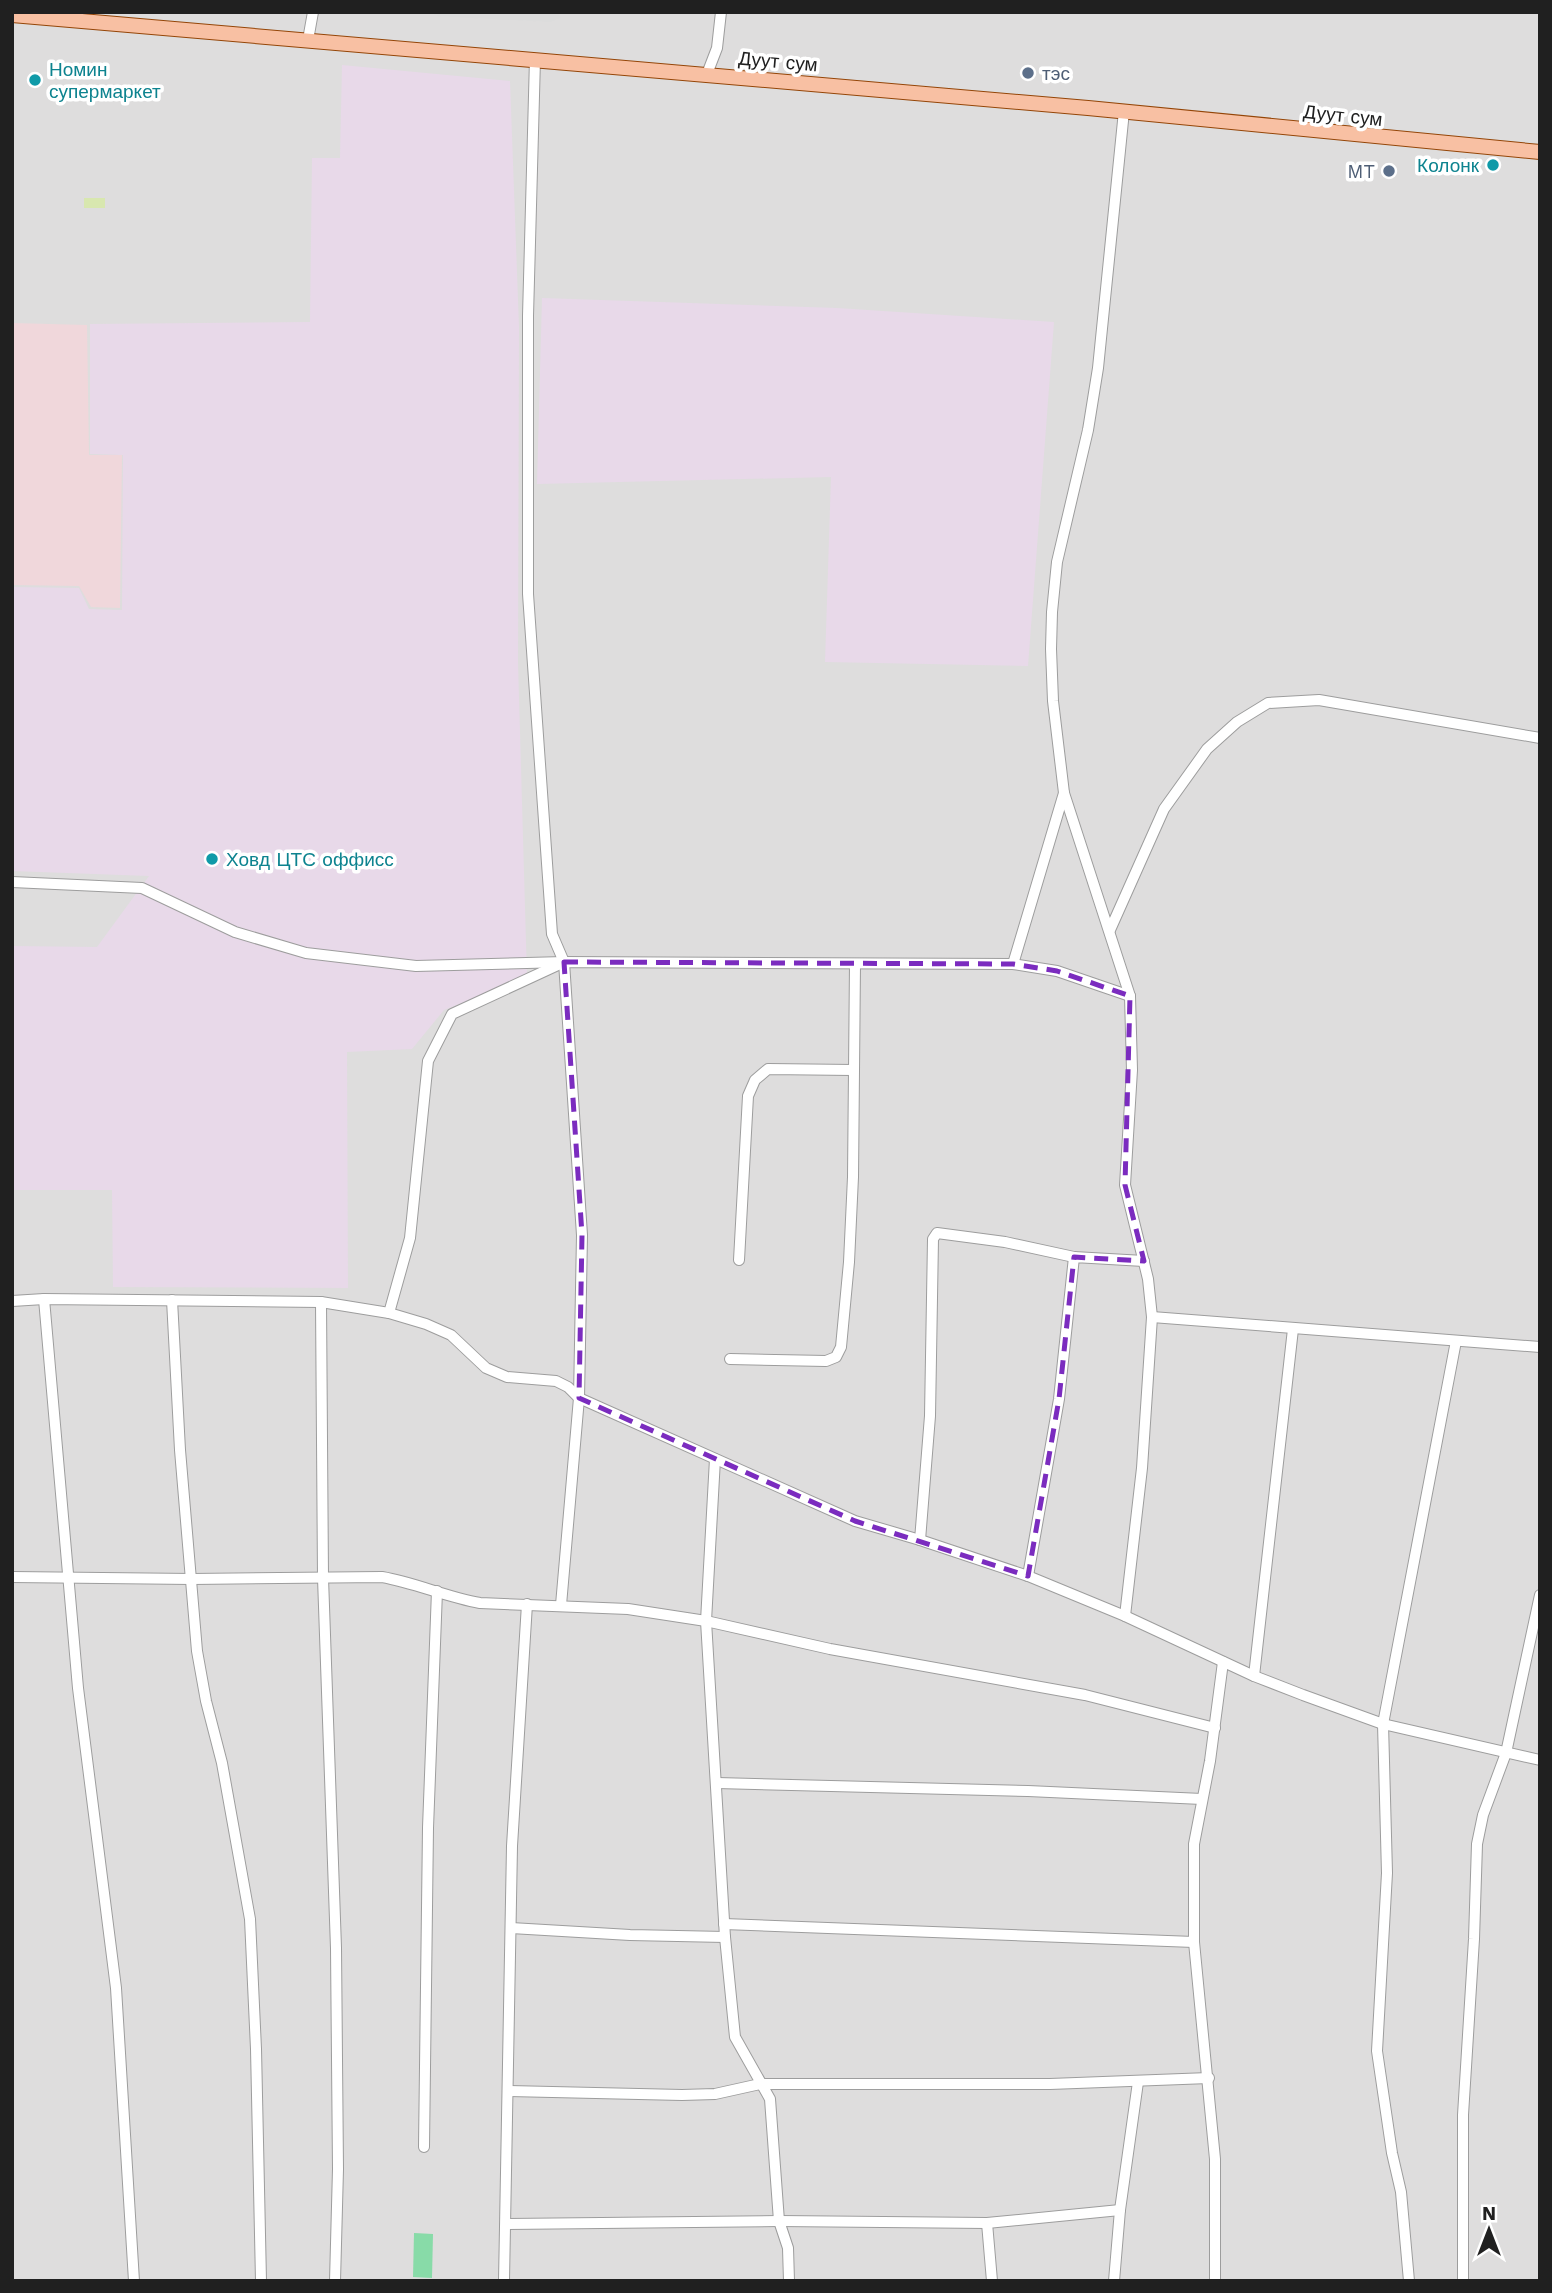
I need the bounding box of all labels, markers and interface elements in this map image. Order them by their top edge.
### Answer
street label: Дуут сум [737,47,818,76]
place label: Номин супермаркет [49,58,161,103]
place label: тэс [1042,62,1070,85]
marker: тэс [1020,65,1036,81]
marker: Номин супермаркет [27,72,43,88]
street label: Дуут сум [1302,100,1384,131]
place label: Колонк [1417,154,1480,177]
marker: Колонк [1485,157,1501,173]
place label: MT [1347,160,1375,183]
marker: MT [1381,163,1397,179]
place label: Ховд ЦТС оффисс [226,848,394,871]
marker: Ховд ЦТС оффисс [204,851,220,867]
north arrow [1454,2195,1524,2265]
text: N [1482,2202,1496,2225]

